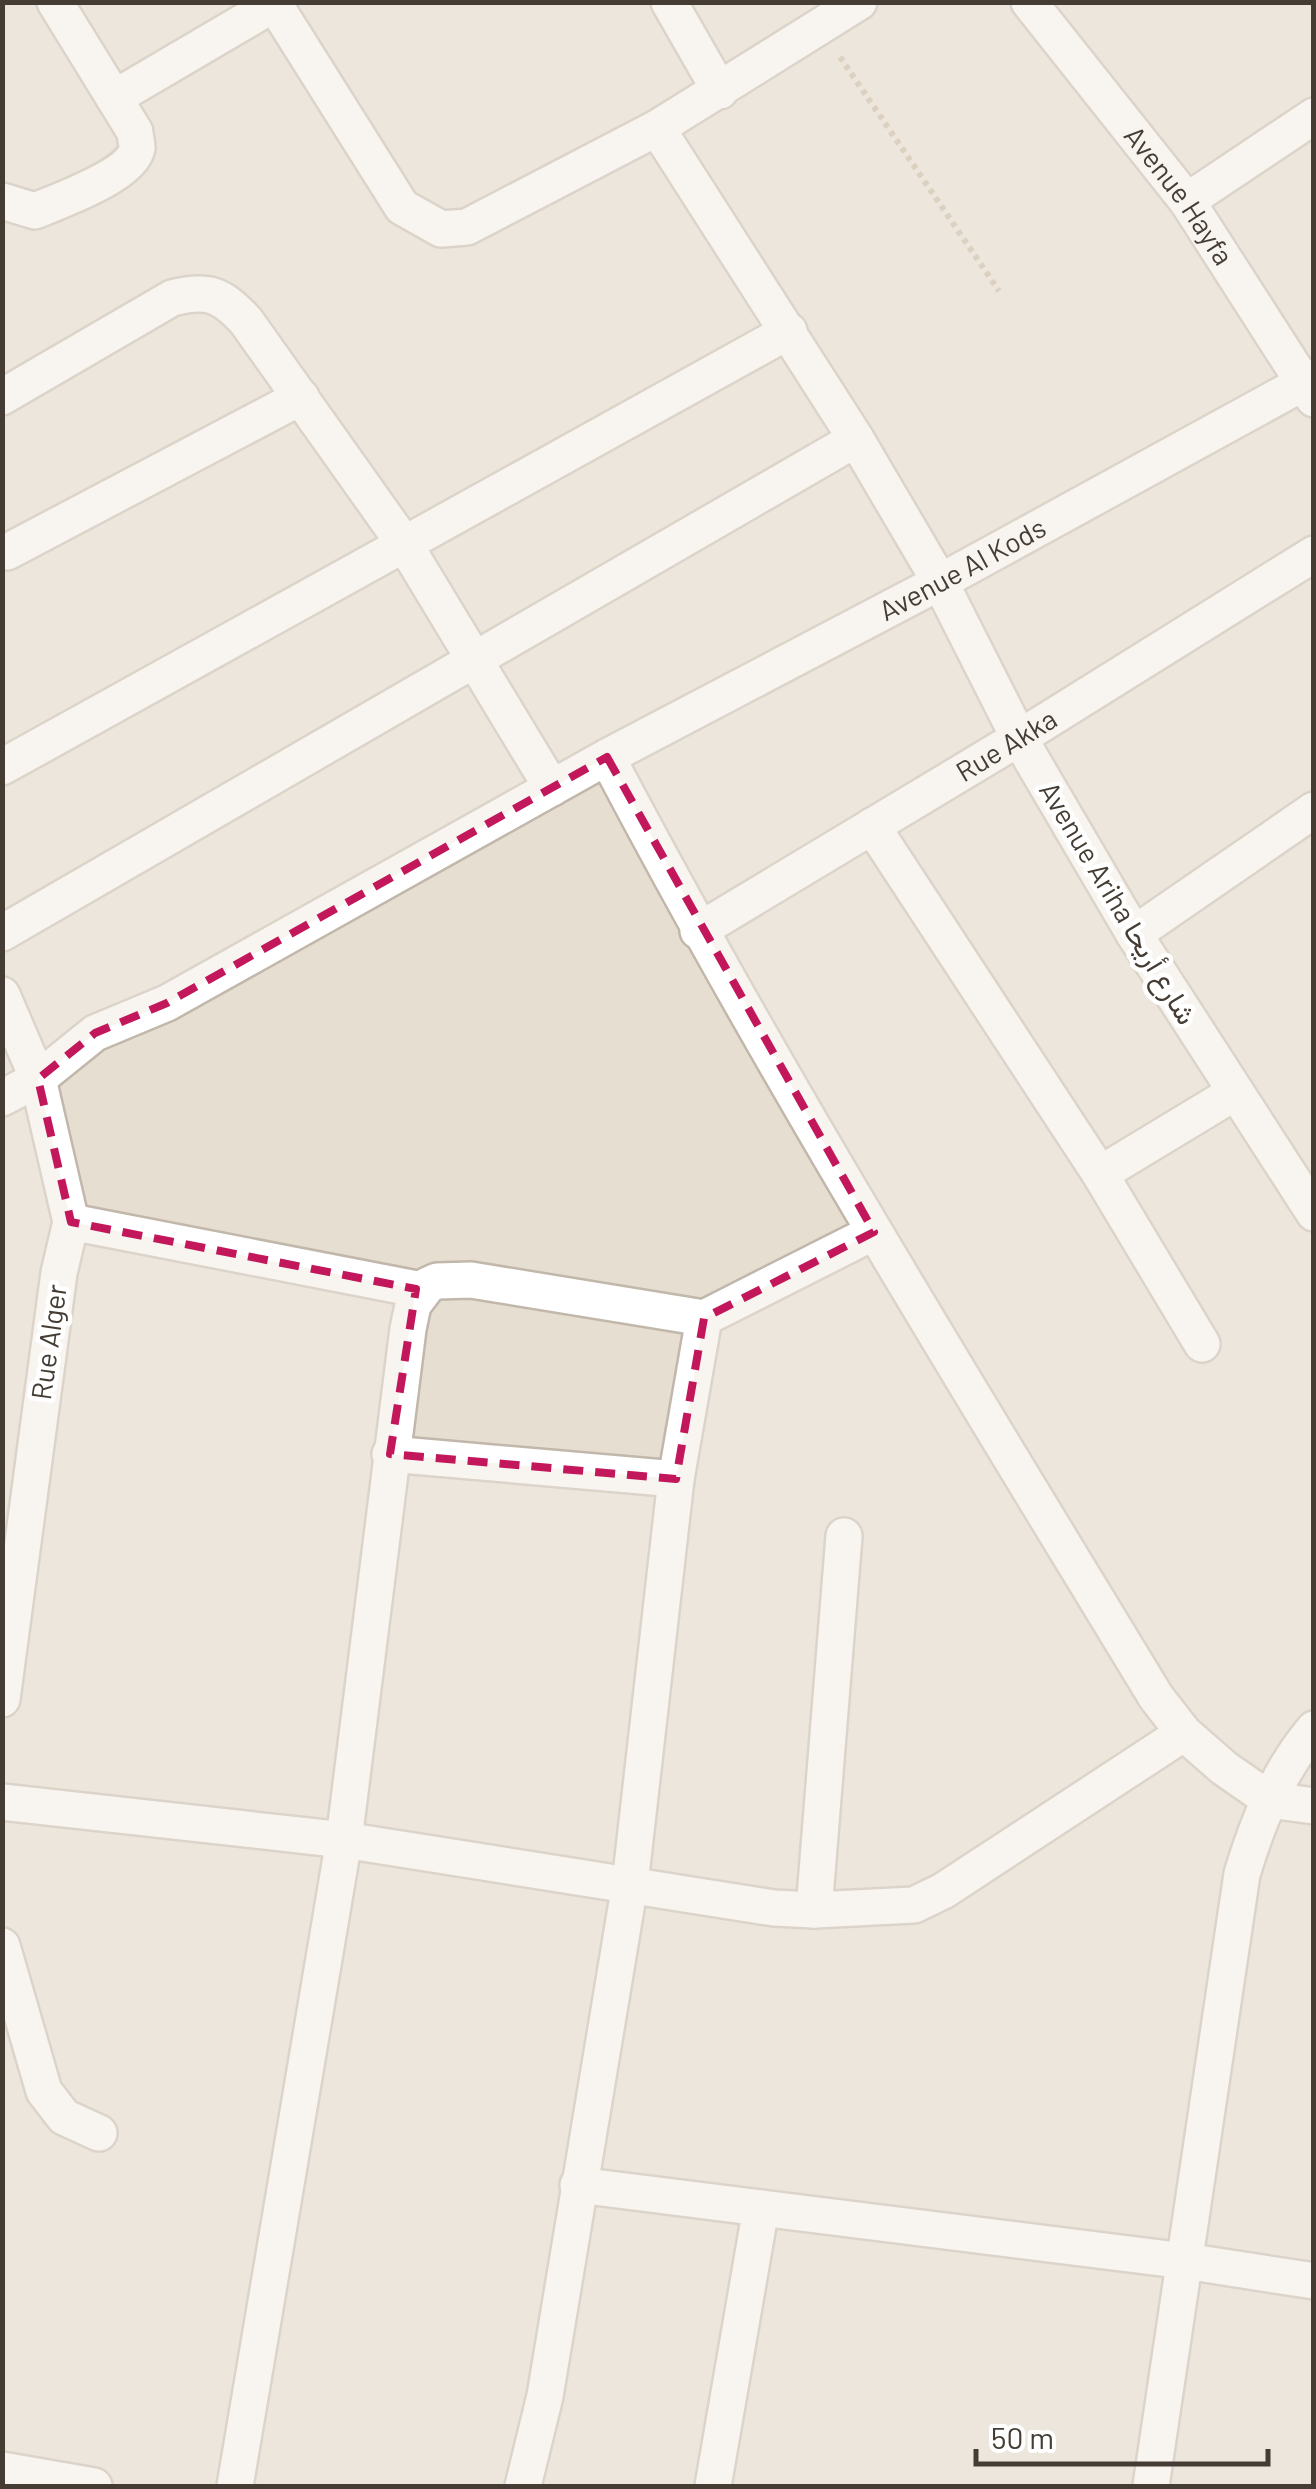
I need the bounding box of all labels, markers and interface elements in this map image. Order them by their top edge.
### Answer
street label: Avenue Hayfa [1118,119,1241,271]
street label: Avenue Al Kods [873,510,1051,627]
street label: Rue Akka [949,701,1063,788]
street label: Avenue Ariha شارع أريحا [1030,775,1205,1032]
street label: Rue Alger [23,1282,73,1402]
scale bar [976,2404,1268,2466]
text: 50 m [991,2419,1054,2455]

